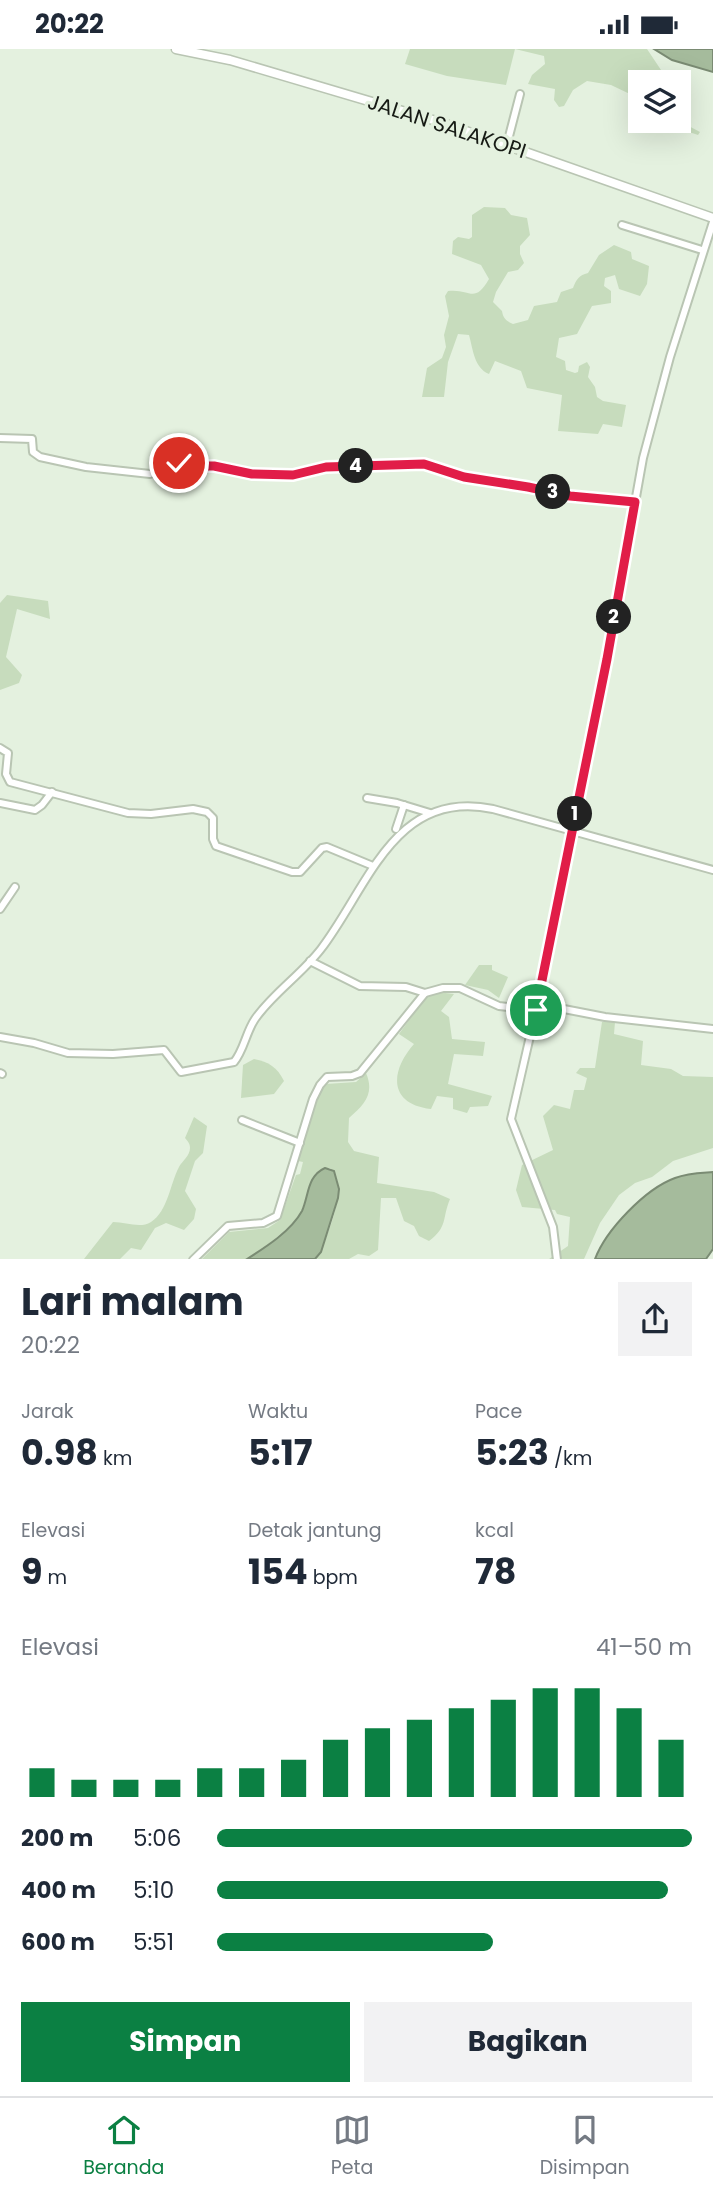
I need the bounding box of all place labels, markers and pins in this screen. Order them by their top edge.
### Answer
pin [149,433,209,493]
pin: 4 [338,449,374,483]
pin: 3 [536,475,570,509]
pin: 2 [596,599,632,635]
pin: 1 [558,797,592,831]
pin [506,980,566,1040]

